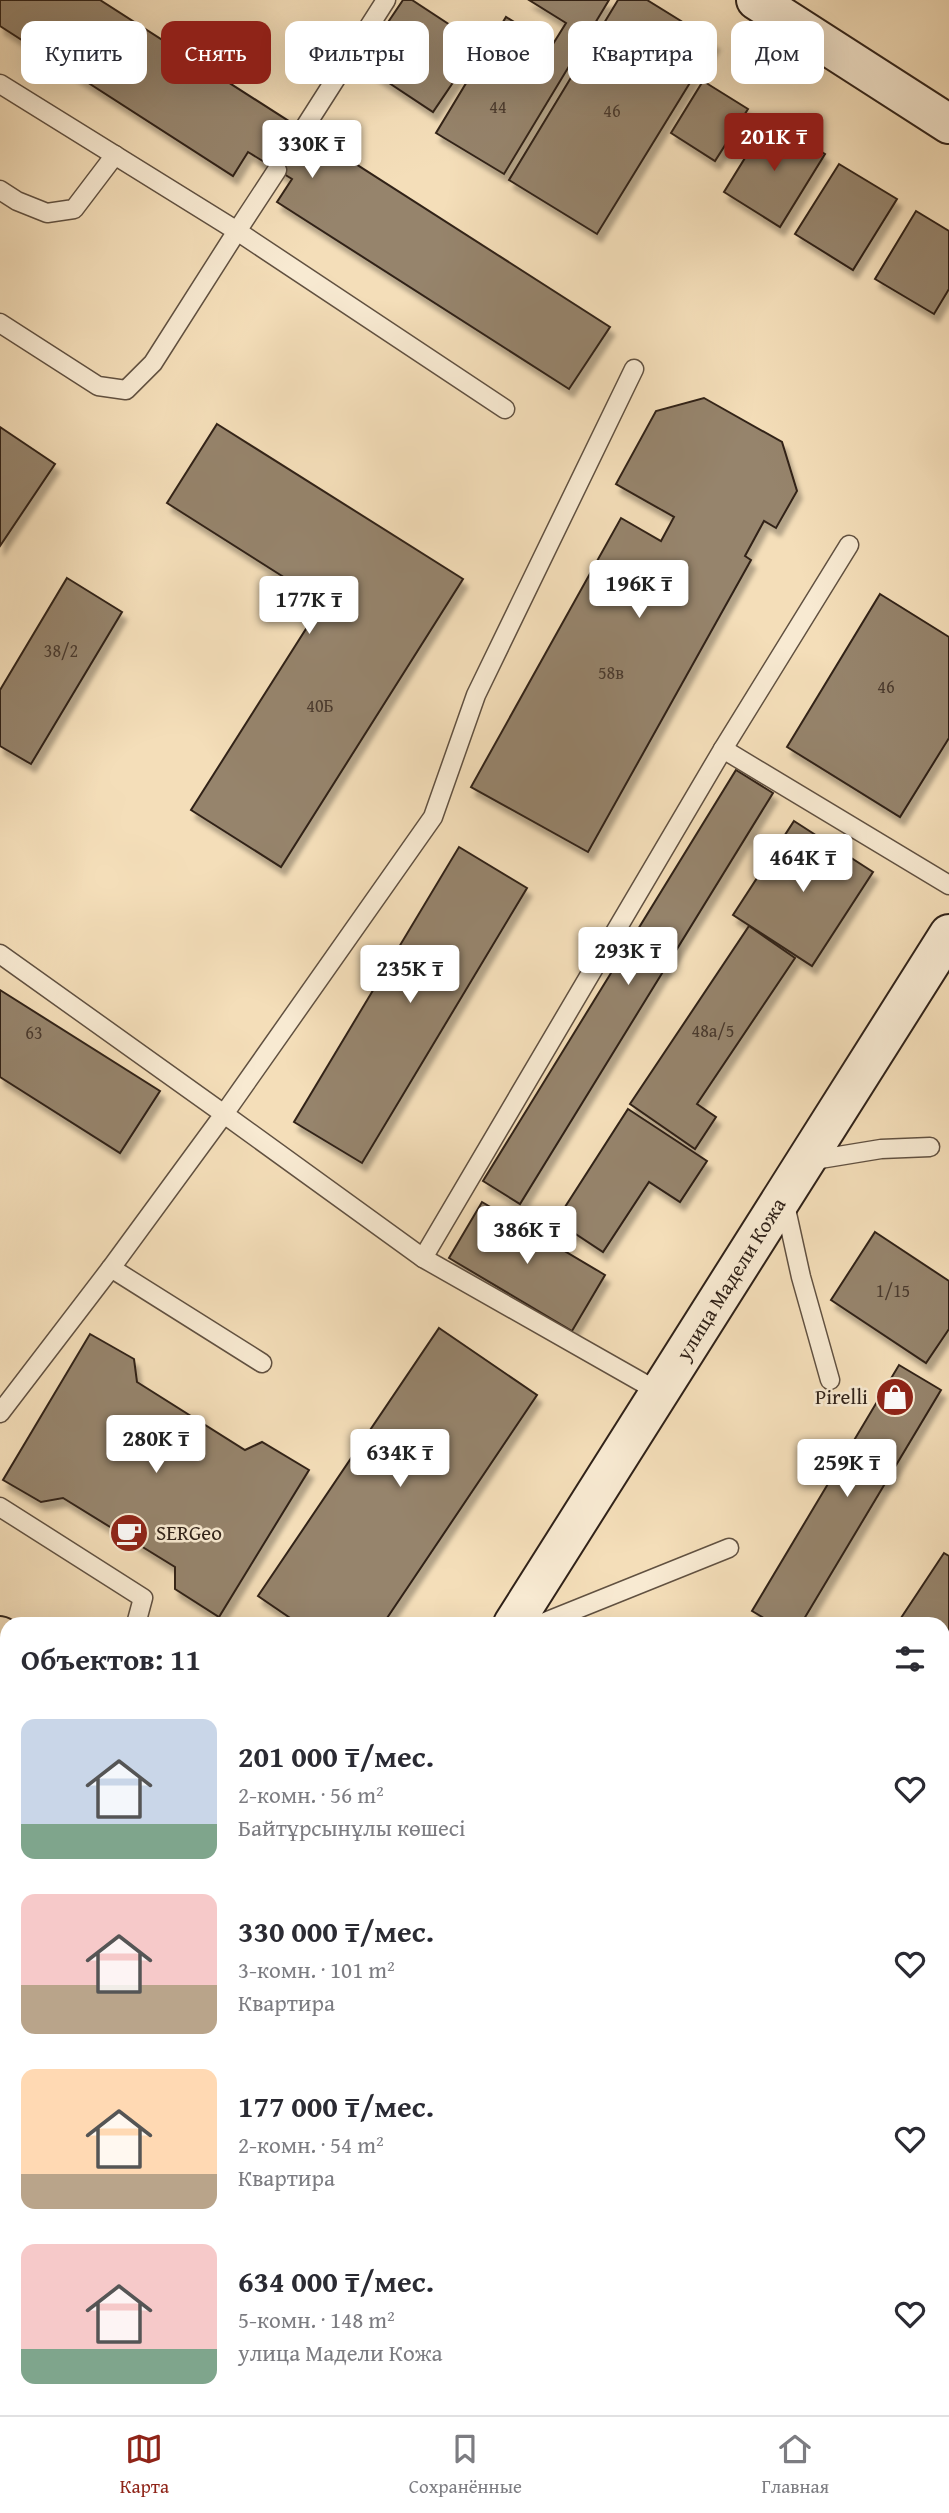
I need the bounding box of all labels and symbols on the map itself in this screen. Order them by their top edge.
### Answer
house number: 44 [489,93,507,120]
house number: 46 [603,97,621,124]
pin: 201K ₸ [717,114,831,173]
pin: 330K ₸ [255,120,369,180]
pin: 196K ₸ [582,560,696,620]
pin: 177K ₸ [252,576,366,636]
house number: 38/2 [44,637,78,664]
house number: 58в [598,659,624,686]
house number: 46 [877,673,895,700]
house number: 40Б [306,692,334,719]
pin: 464K ₸ [746,834,860,894]
pin: 293K ₸ [571,928,685,987]
pin: 235K ₸ [353,946,467,1005]
house number: 48а/5 [691,1017,735,1044]
house number: 63 [25,1019,43,1046]
street label: улица Мадели Кожа [667,1191,793,1367]
pin: 386K ₸ [470,1206,584,1266]
house number: 1/15 [876,1277,910,1304]
shop icon: Pirelli [874,1376,916,1418]
place label: Pirelli [815,1381,868,1412]
pin: 280K ₸ [99,1416,213,1475]
pin: 634K ₸ [343,1430,457,1489]
pin: 259K ₸ [790,1440,904,1499]
cafe icon: SERGeo [108,1512,150,1554]
place label: SERGeo [156,1517,222,1548]

